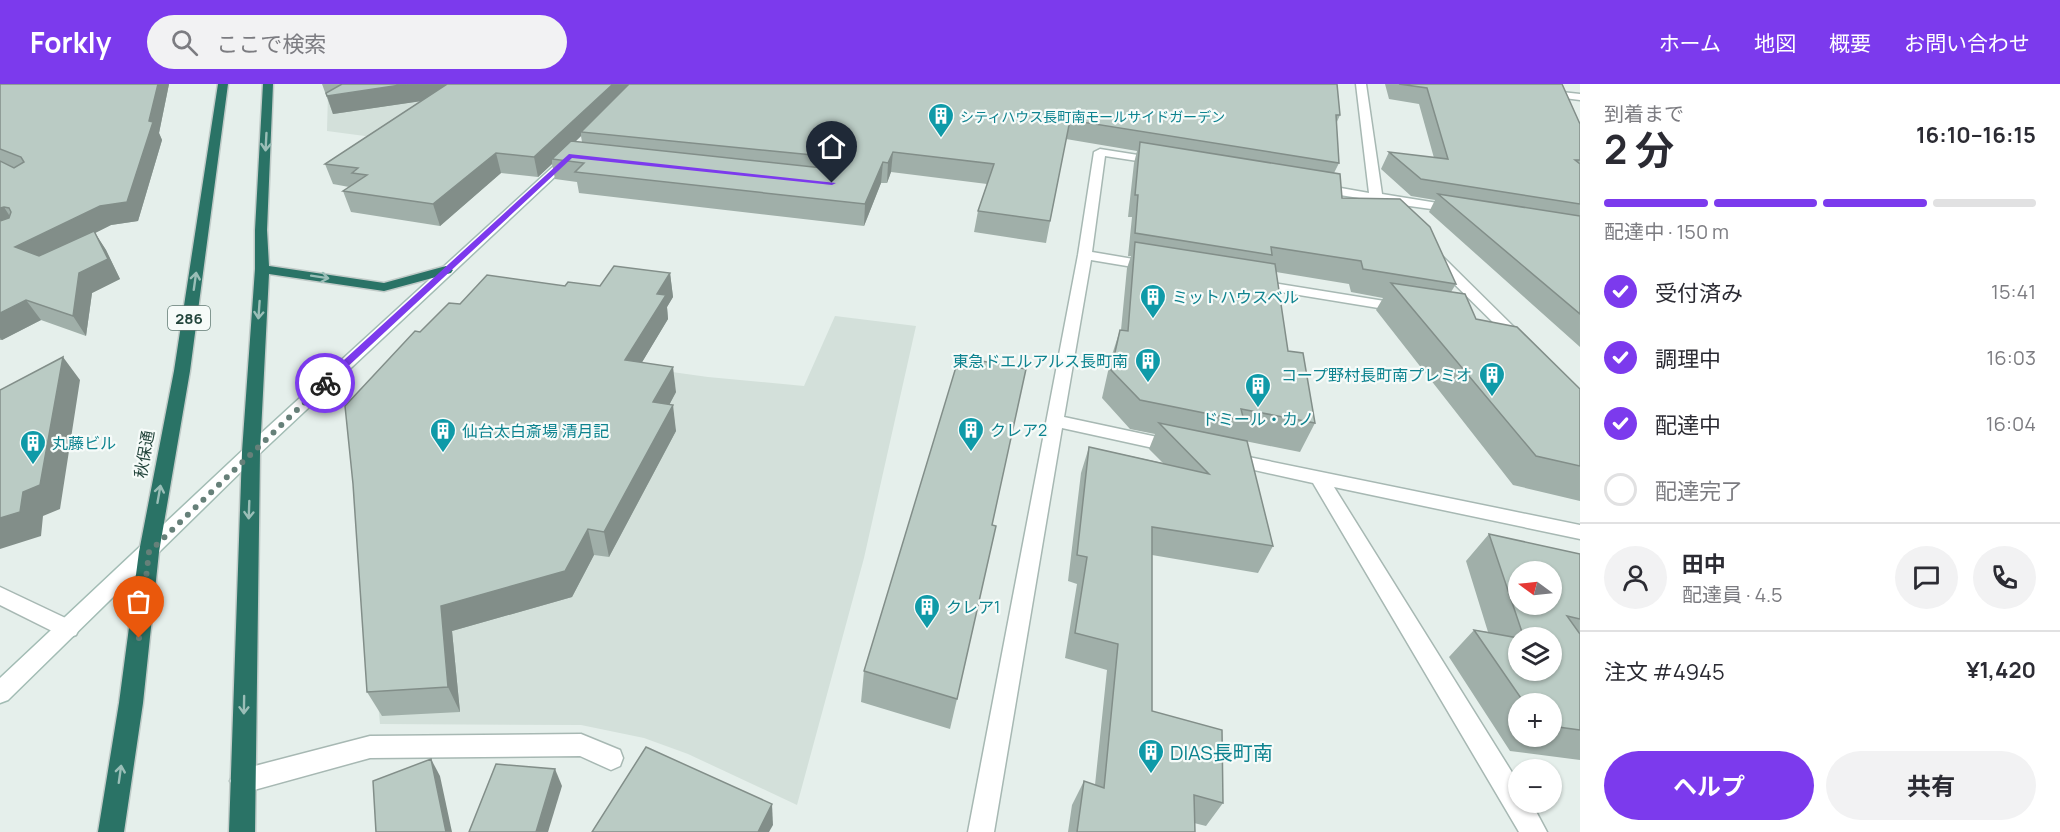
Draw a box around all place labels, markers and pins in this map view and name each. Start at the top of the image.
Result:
building icon: シティハウス長町南モールサイドガーデン [926,101,956,139]
place label: シティハウス長町南モールサイドガーデン [960,107,1225,126]
pin [806,121,857,183]
building icon: ミットハウスベル [1138,282,1168,320]
place label: ミットハウスベル [1172,286,1299,308]
building icon: 東急ドエルアルス長町南 [1133,346,1163,384]
place label: 東急ドエルアルス長町南 [952,350,1128,372]
building icon: コープ野村長町南プレミオ [1477,360,1507,398]
place label: コープ野村長町南プレミオ [1281,364,1472,386]
building icon: ドミール・カノ [1243,371,1273,409]
place label: ドミール・カノ [1202,408,1314,430]
building icon: クレア2 [956,415,986,453]
building icon: 仙台太白斎場 清月記 [428,416,458,454]
place label: クレア2 [990,419,1047,441]
place label: 仙台太白斎場 清月記 [462,420,609,442]
building icon: 丸藤ビル [18,428,48,466]
place label: 丸藤ビル [52,432,116,454]
pin [113,576,164,638]
building icon: クレア1 [912,592,942,630]
place label: クレア1 [946,596,1000,618]
building icon: DIAS長町南 [1136,737,1166,775]
place label: DIAS長町南 [1170,739,1273,766]

